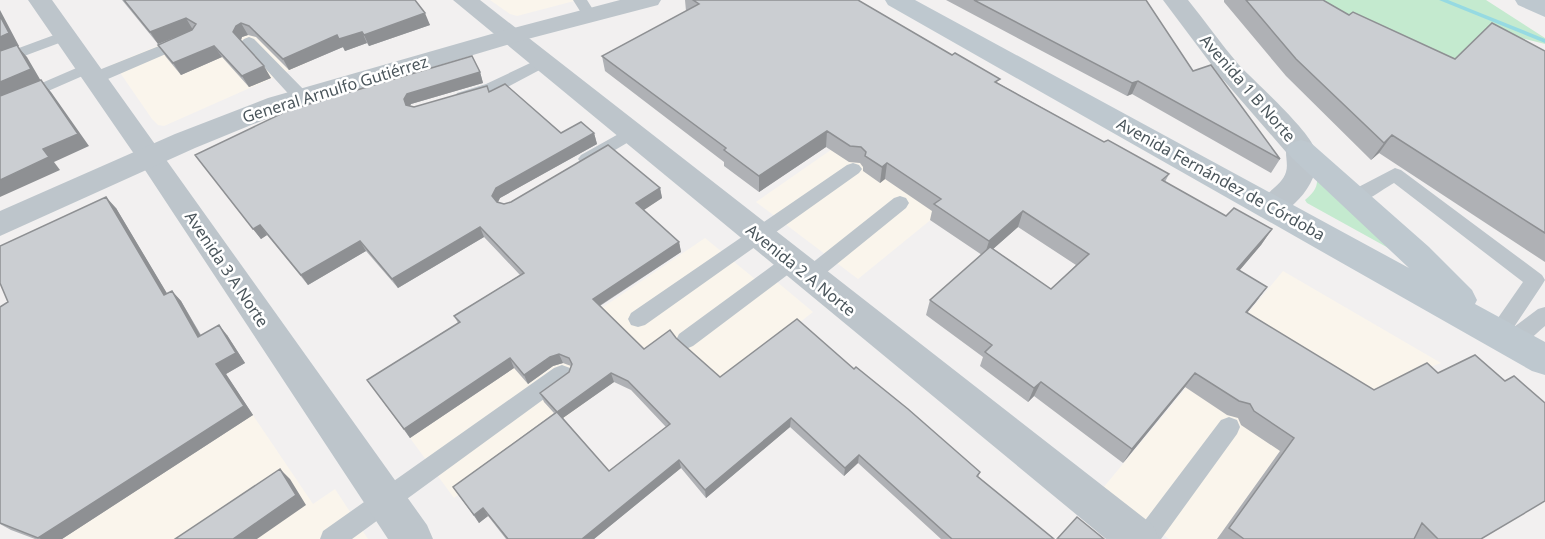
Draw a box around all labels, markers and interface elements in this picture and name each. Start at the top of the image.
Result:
street label: Avenida 1 B Norte [1195,30,1301,146]
street label: General Arnulfo Gutiérrez [240,50,430,128]
street label: Avenida Fernández de Córdoba [1113,112,1329,246]
street label: Avenida 3 A Norte [180,207,274,331]
street label: Avenida 2 A Norte [741,219,861,321]

